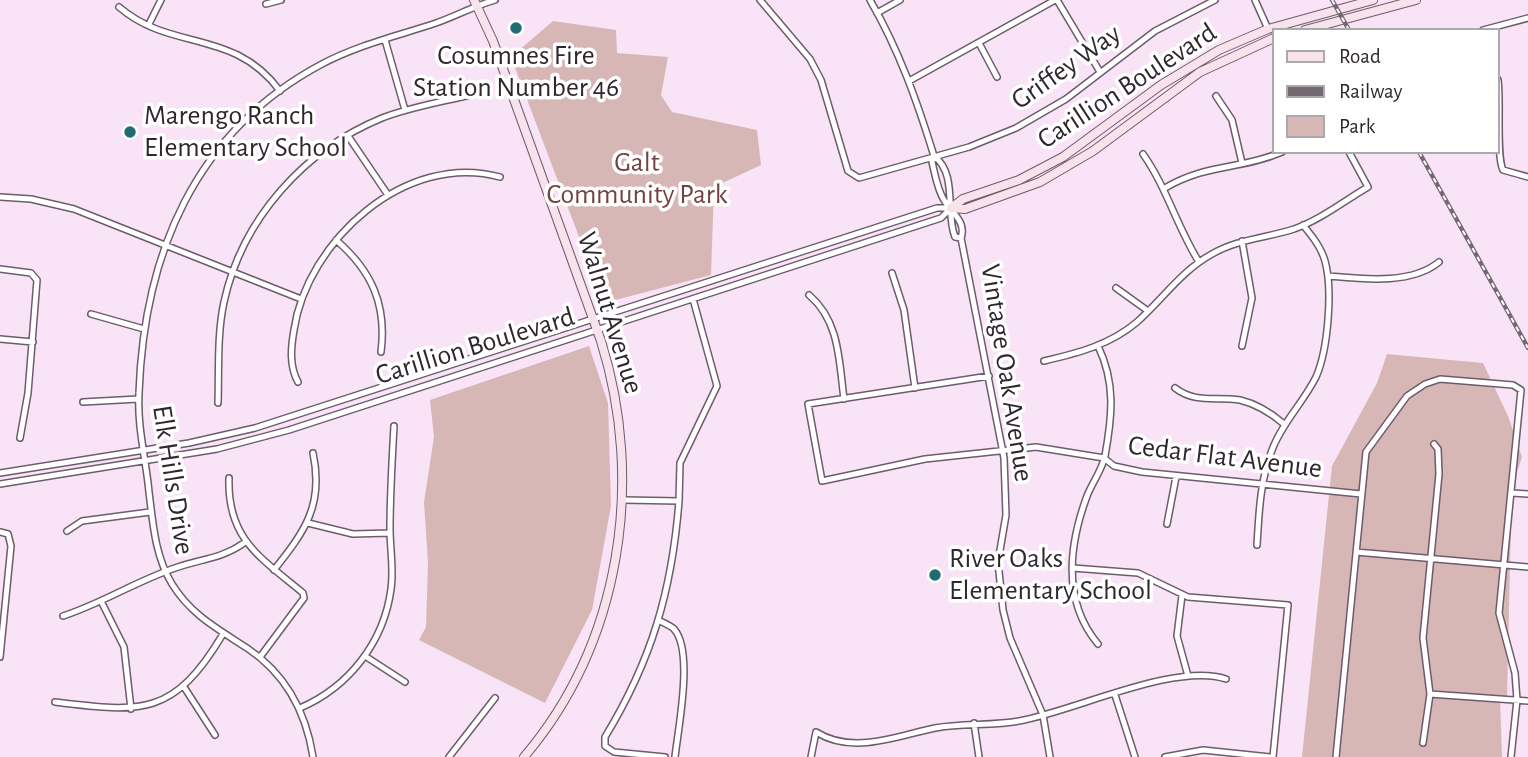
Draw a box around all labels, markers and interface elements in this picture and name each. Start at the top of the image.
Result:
street label: Carillion Boulevard [1031,16,1223,156]
street label: Griffey Way [1005,17,1127,117]
marker: Cosumnes Fire Station Number 46 [508,20,524,36]
legend [1272,28,1500,154]
place label: Cosumnes Fire Station Number 46 [413,39,619,105]
text: Road [1339,46,1381,67]
text: Railway [1339,81,1402,102]
place label: Marengo Ranch Elementary School [144,99,347,165]
text: Park [1339,116,1375,137]
marker: Marengo Ranch Elementary School [122,124,138,140]
park label: Galt Community Park [546,146,728,212]
street label: Walnut Avenue [569,228,651,398]
street label: Vintage Oak Avenue [973,262,1041,484]
street label: Carillion Boulevard [371,300,579,392]
street label: Elk Hills Drive [145,403,201,557]
street label: Cedar Flat Avenue [1126,428,1324,486]
place label: River Oaks Elementary School [949,542,1152,608]
marker: River Oaks Elementary School [927,567,943,583]

